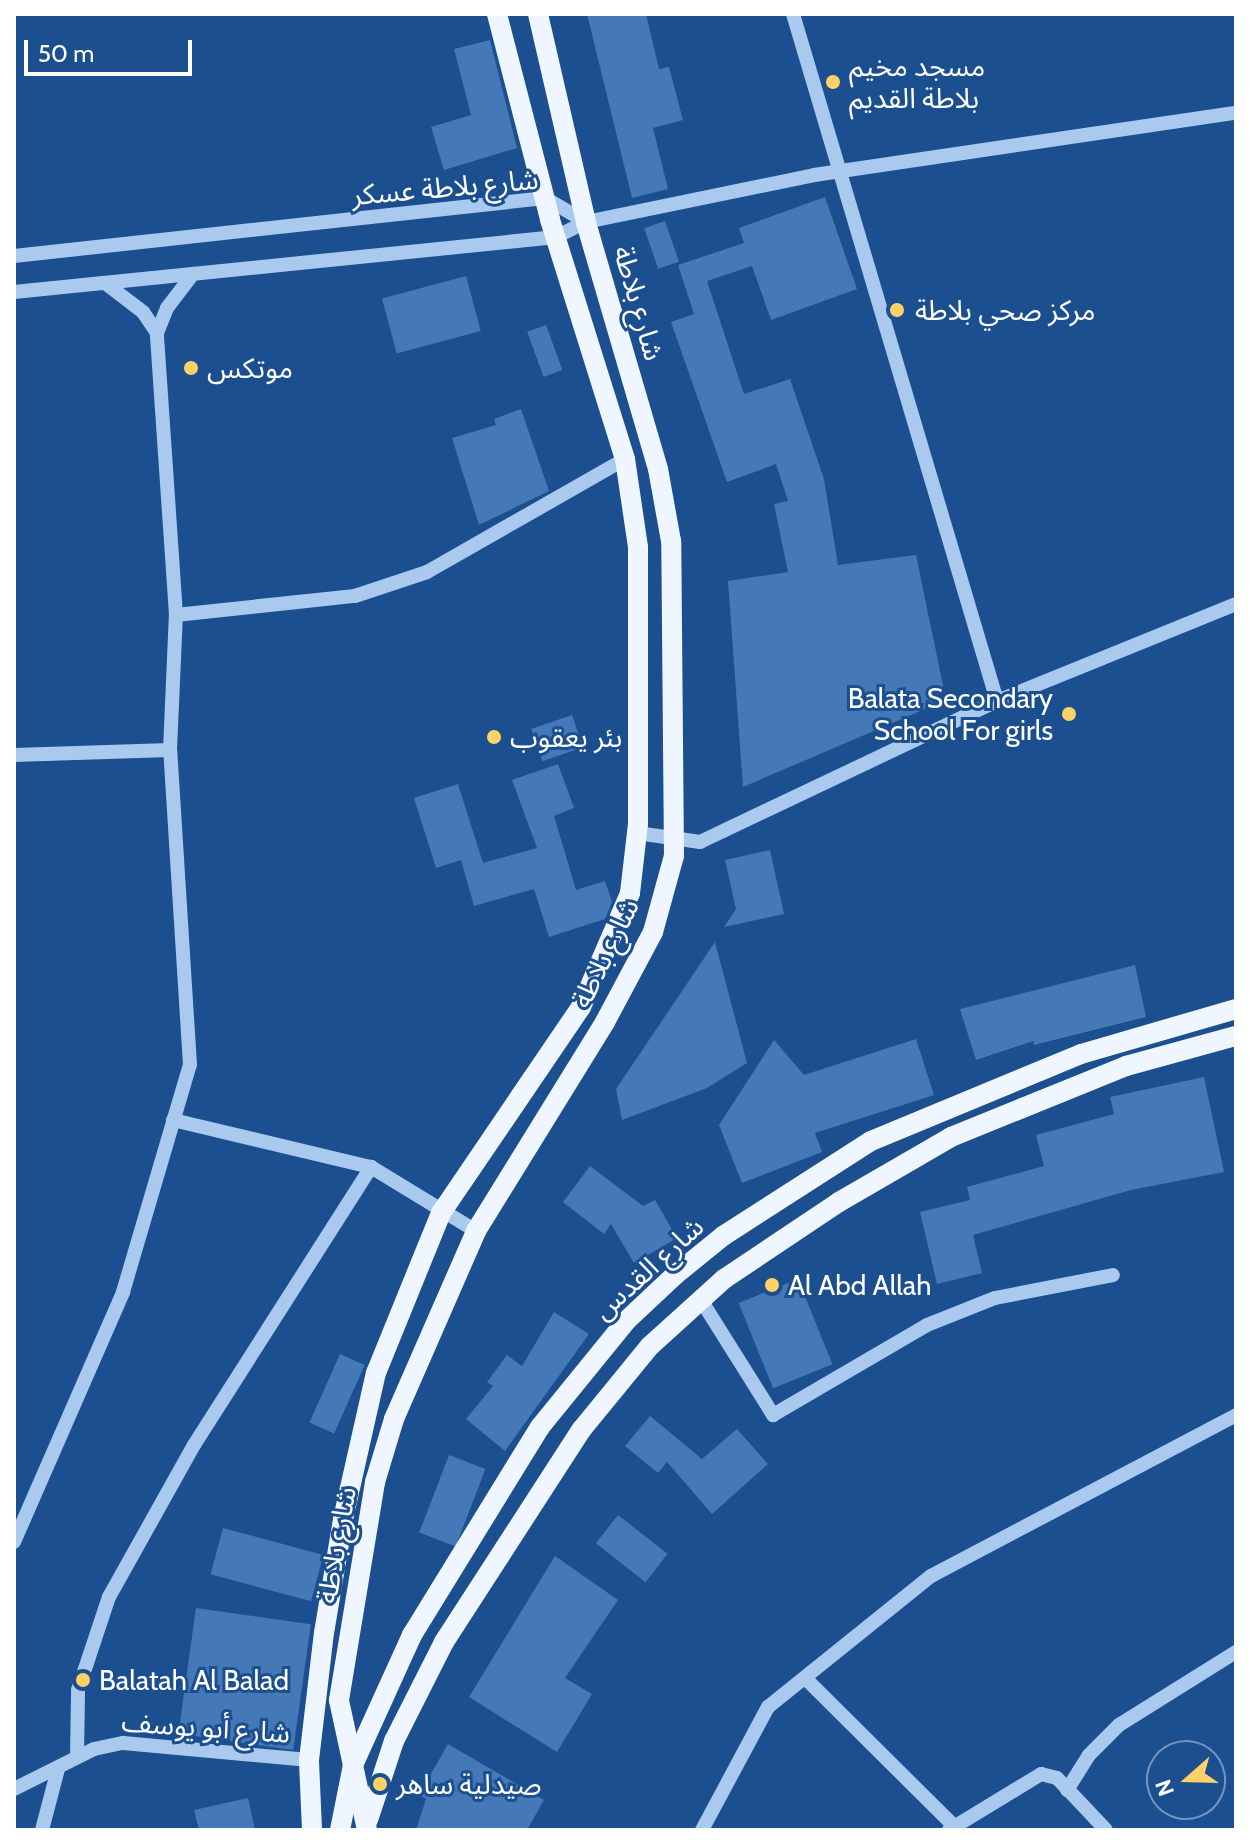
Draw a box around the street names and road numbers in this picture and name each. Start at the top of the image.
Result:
street label: شارع بلاطة عسكر [350,162,540,212]
street label: شارع بلاطة [607,242,671,364]
street label: شارع بلاطة [564,893,646,1013]
street label: شارع القدس [586,1210,710,1326]
street label: شارع بلاطة [309,1484,363,1606]
street label: شارع أبو يوسف [121,1704,291,1750]

